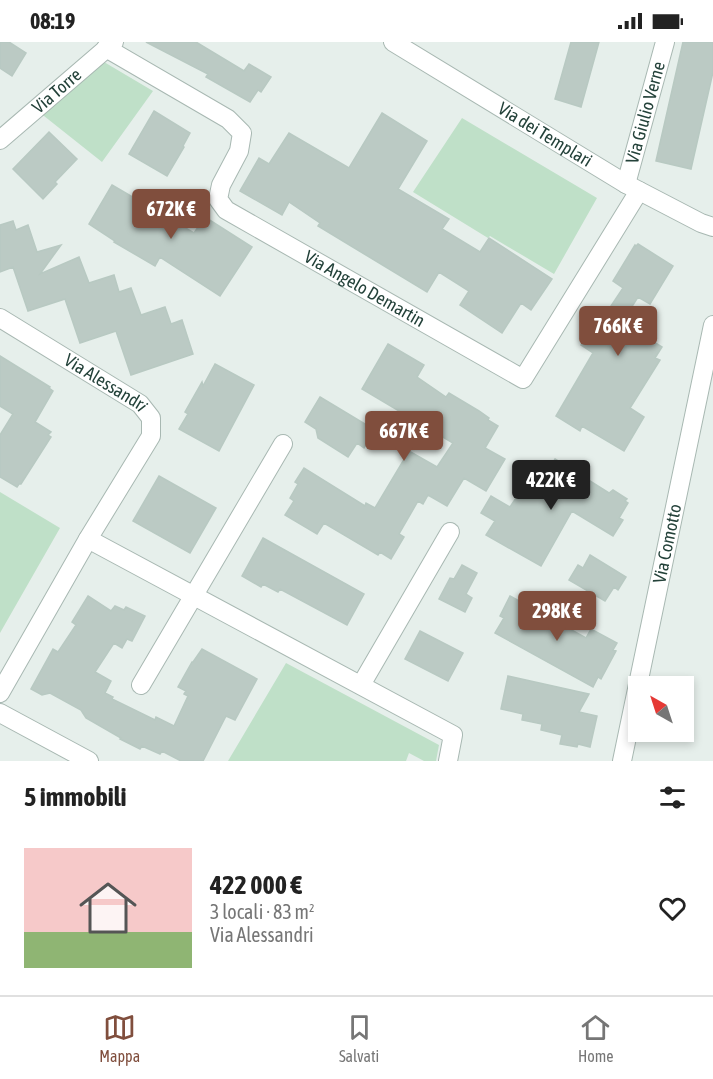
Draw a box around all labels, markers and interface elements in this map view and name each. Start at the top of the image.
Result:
text: 08:19 [30,8,75,34]
street label: Via Giulio Verne [621,59,669,166]
street label: Via Torre [28,64,85,118]
street label: Via dei Templari [494,98,596,171]
pin: 672K € [122,189,220,240]
text: 672K € [146,197,196,220]
street label: Via Angelo Demartin [301,246,429,331]
pin: 766K € [569,306,667,357]
text: 766K € [593,314,643,337]
street label: Via Alessandri [61,349,153,415]
pin: 667K € [355,411,453,462]
text: 667K € [379,419,429,442]
pin: 422K € [502,460,600,511]
text: 422K € [526,468,576,491]
street label: Via Comotto [648,502,685,585]
pin: 298K € [508,591,606,642]
text: 298K € [532,599,582,622]
north arrow [628,676,694,742]
map controls [628,676,694,742]
icon: filters [656,781,689,814]
text: 5 immobili [24,782,127,812]
text: 422 000 € [210,870,302,900]
icon: home [72,872,144,944]
icon: heart [656,892,689,925]
text: 3 locali · 83 m² [210,900,315,923]
text: Via Alessandri [210,923,314,946]
tab: Mappa [99,1011,140,1065]
tab: Salvati [339,1011,379,1065]
tab: Home [578,1011,614,1065]

